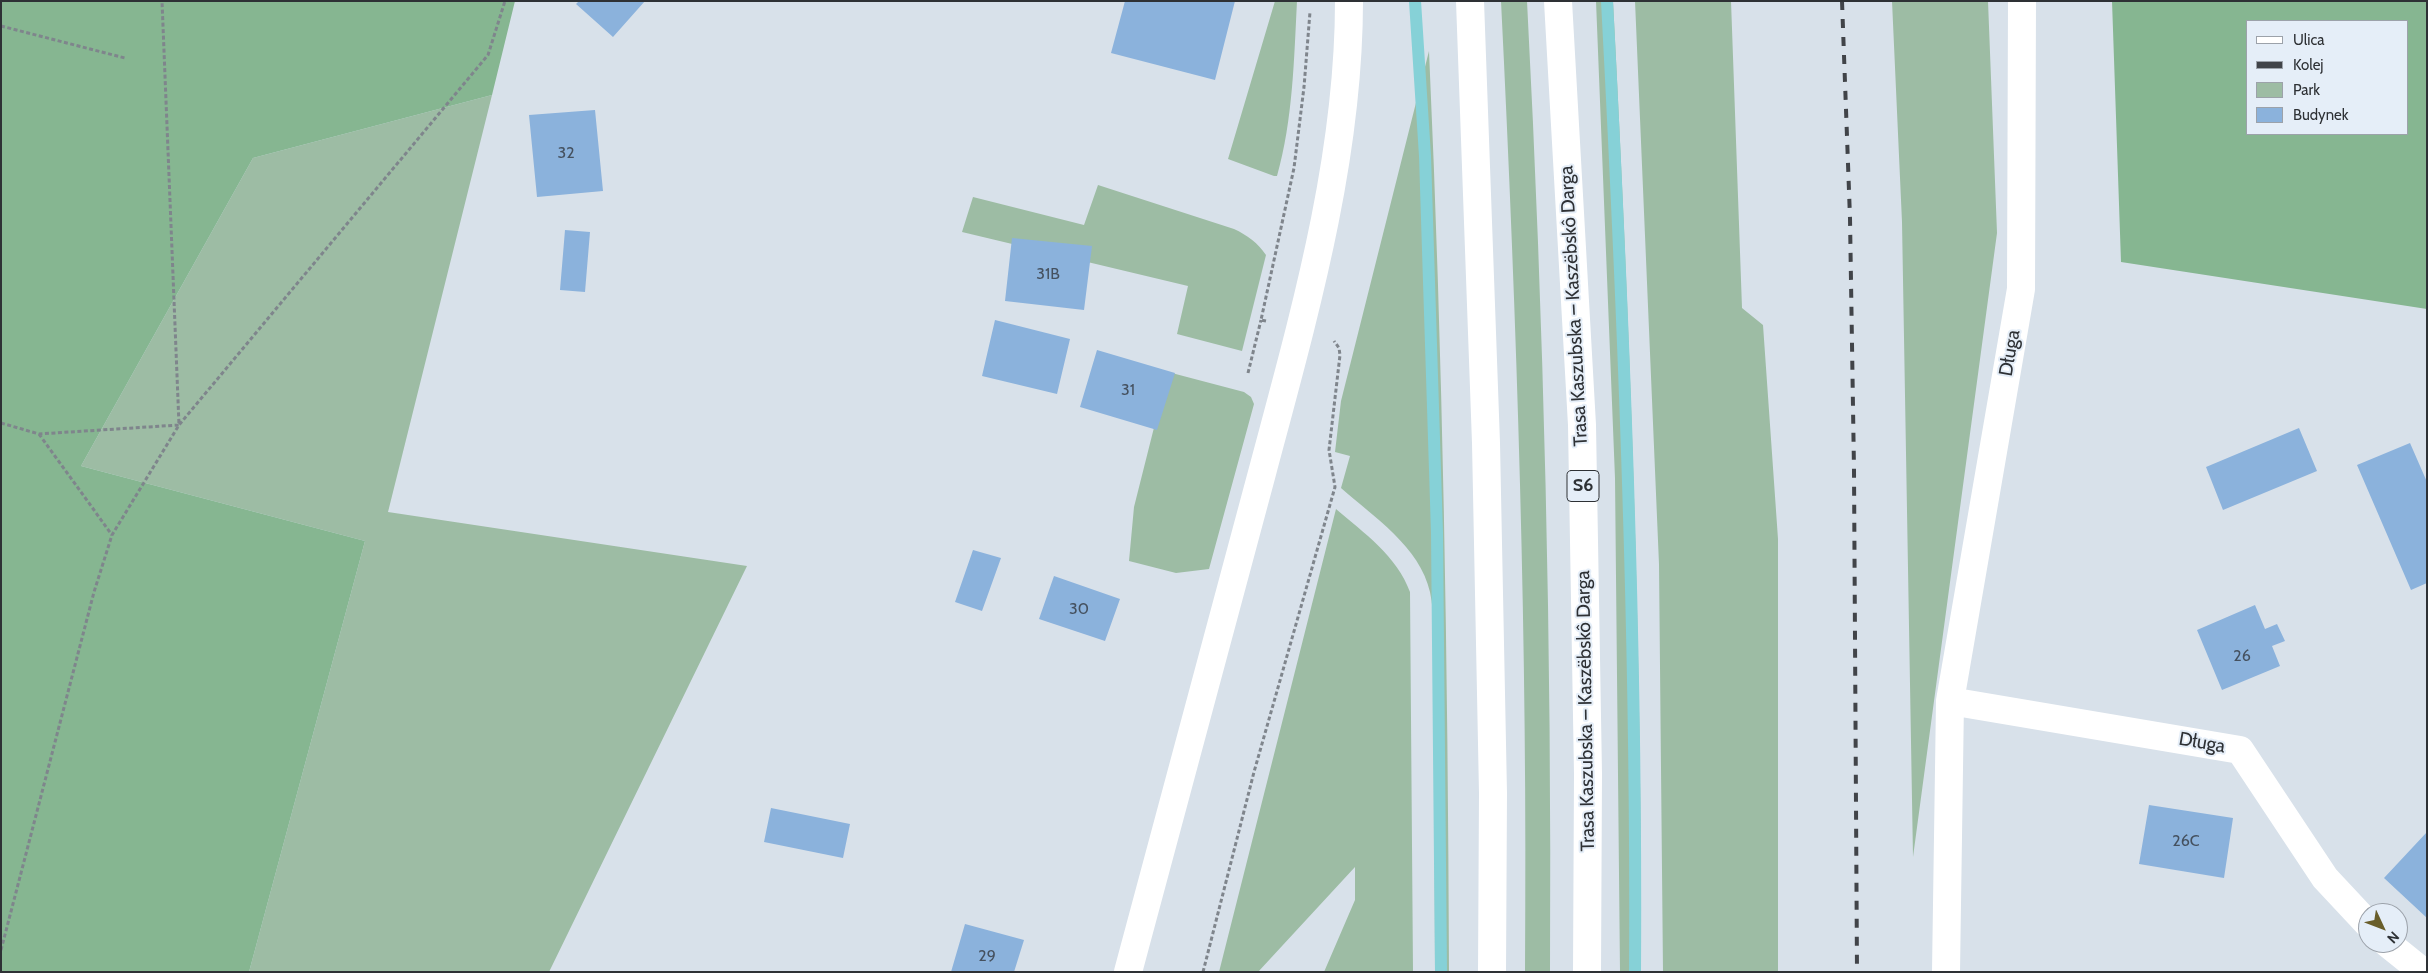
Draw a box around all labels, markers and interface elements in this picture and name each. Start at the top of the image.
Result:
legend [2246,20,2408,135]
text: Ulica [2293,31,2324,49]
text: Kolej [2293,56,2324,74]
text: Park [2293,81,2320,99]
text: Budynek [2293,106,2348,124]
house number: 32 [557,143,575,163]
street label: Trasa Kaszubska – Kaszëbskô Darga [1555,165,1593,447]
house number: 31B [1036,264,1060,284]
street label: Długa [1995,328,2025,378]
house number: 31 [1121,380,1135,400]
road number: S6 [1567,471,1599,502]
street label: Trasa Kaszubska – Kaszëbskô Darga [1572,570,1600,852]
house number: 30 [1069,599,1089,619]
house number: 26 [2233,646,2251,666]
street label: Długa [2177,728,2227,758]
house number: 26C [2172,831,2200,851]
north arrow [2358,903,2408,953]
text: N [2383,928,2403,947]
house number: 29 [978,946,996,966]

